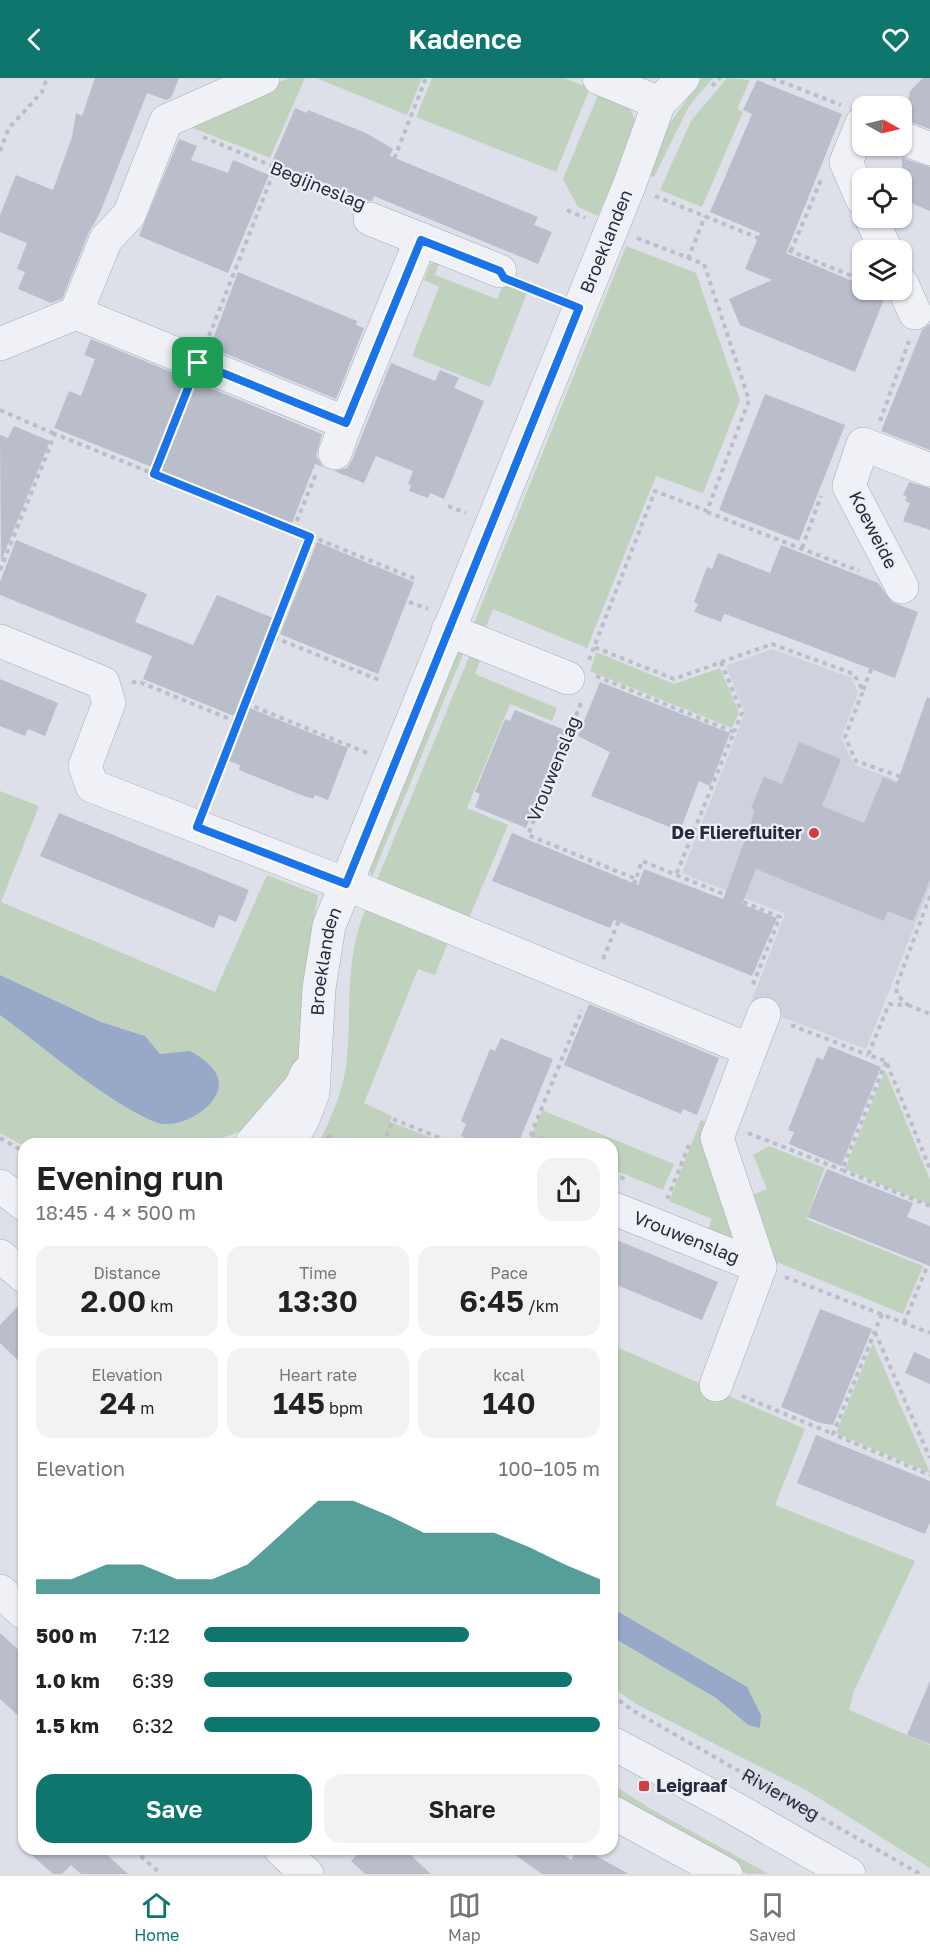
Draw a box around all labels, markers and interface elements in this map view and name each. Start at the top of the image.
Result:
icon: back [18,23,51,56]
text: Kadence [408,23,522,55]
icon: heart [879,23,912,56]
north arrow [852,96,912,156]
map controls [852,96,912,300]
street label: Begijneslag [267,156,369,214]
button: locate [852,168,912,228]
street label: Broeklanden [575,186,636,296]
button: layers [852,240,912,300]
pin [172,337,223,388]
icon: arrive [181,346,214,379]
street label: Koeweide [845,487,903,572]
street label: Vrouwenslag [522,712,584,825]
place label: De Flierefluiter [671,821,802,843]
marker: De Flierefluiter [807,826,821,840]
street label: Broeklanden [305,903,346,1016]
text: Evening run [36,1158,224,1197]
button: share [537,1158,600,1221]
text: 18:45 · 4 × 500 m [36,1200,196,1224]
street label: Vrouwenslag [630,1206,743,1268]
text: Distance [93,1263,161,1283]
text: Time [299,1263,337,1283]
text: Pace [490,1263,528,1283]
text: 2.00 [81,1283,146,1319]
text: 13:30 [278,1283,358,1319]
text: 6:45 [459,1283,524,1319]
text: km [146,1296,173,1316]
text: /km [524,1296,559,1316]
text: Elevation [91,1365,163,1385]
text: Heart rate [279,1365,357,1385]
text: kcal [493,1365,525,1385]
text: 24 [100,1385,136,1421]
text: 145 [273,1385,325,1421]
text: 140 [482,1385,536,1421]
text: m [136,1398,154,1418]
text: bpm [325,1398,363,1418]
text: Elevation [36,1456,125,1480]
text: 100–105 m [499,1456,600,1480]
text: 500 m [36,1623,97,1647]
text: 7:12 [132,1623,170,1647]
text: 1.0 km [36,1668,100,1692]
text: 6:39 [132,1668,174,1692]
text: 1.5 km [36,1713,99,1737]
text: 6:32 [132,1713,173,1737]
street label: Rivierweg [738,1763,824,1825]
button: Save [36,1774,312,1843]
button: Share [324,1774,600,1843]
place label: Leigraaf [656,1774,728,1796]
marker: Leigraaf [637,1779,651,1793]
tab: Home [134,1889,179,1945]
tab: Map [448,1889,481,1945]
tab: Saved [749,1889,796,1945]

